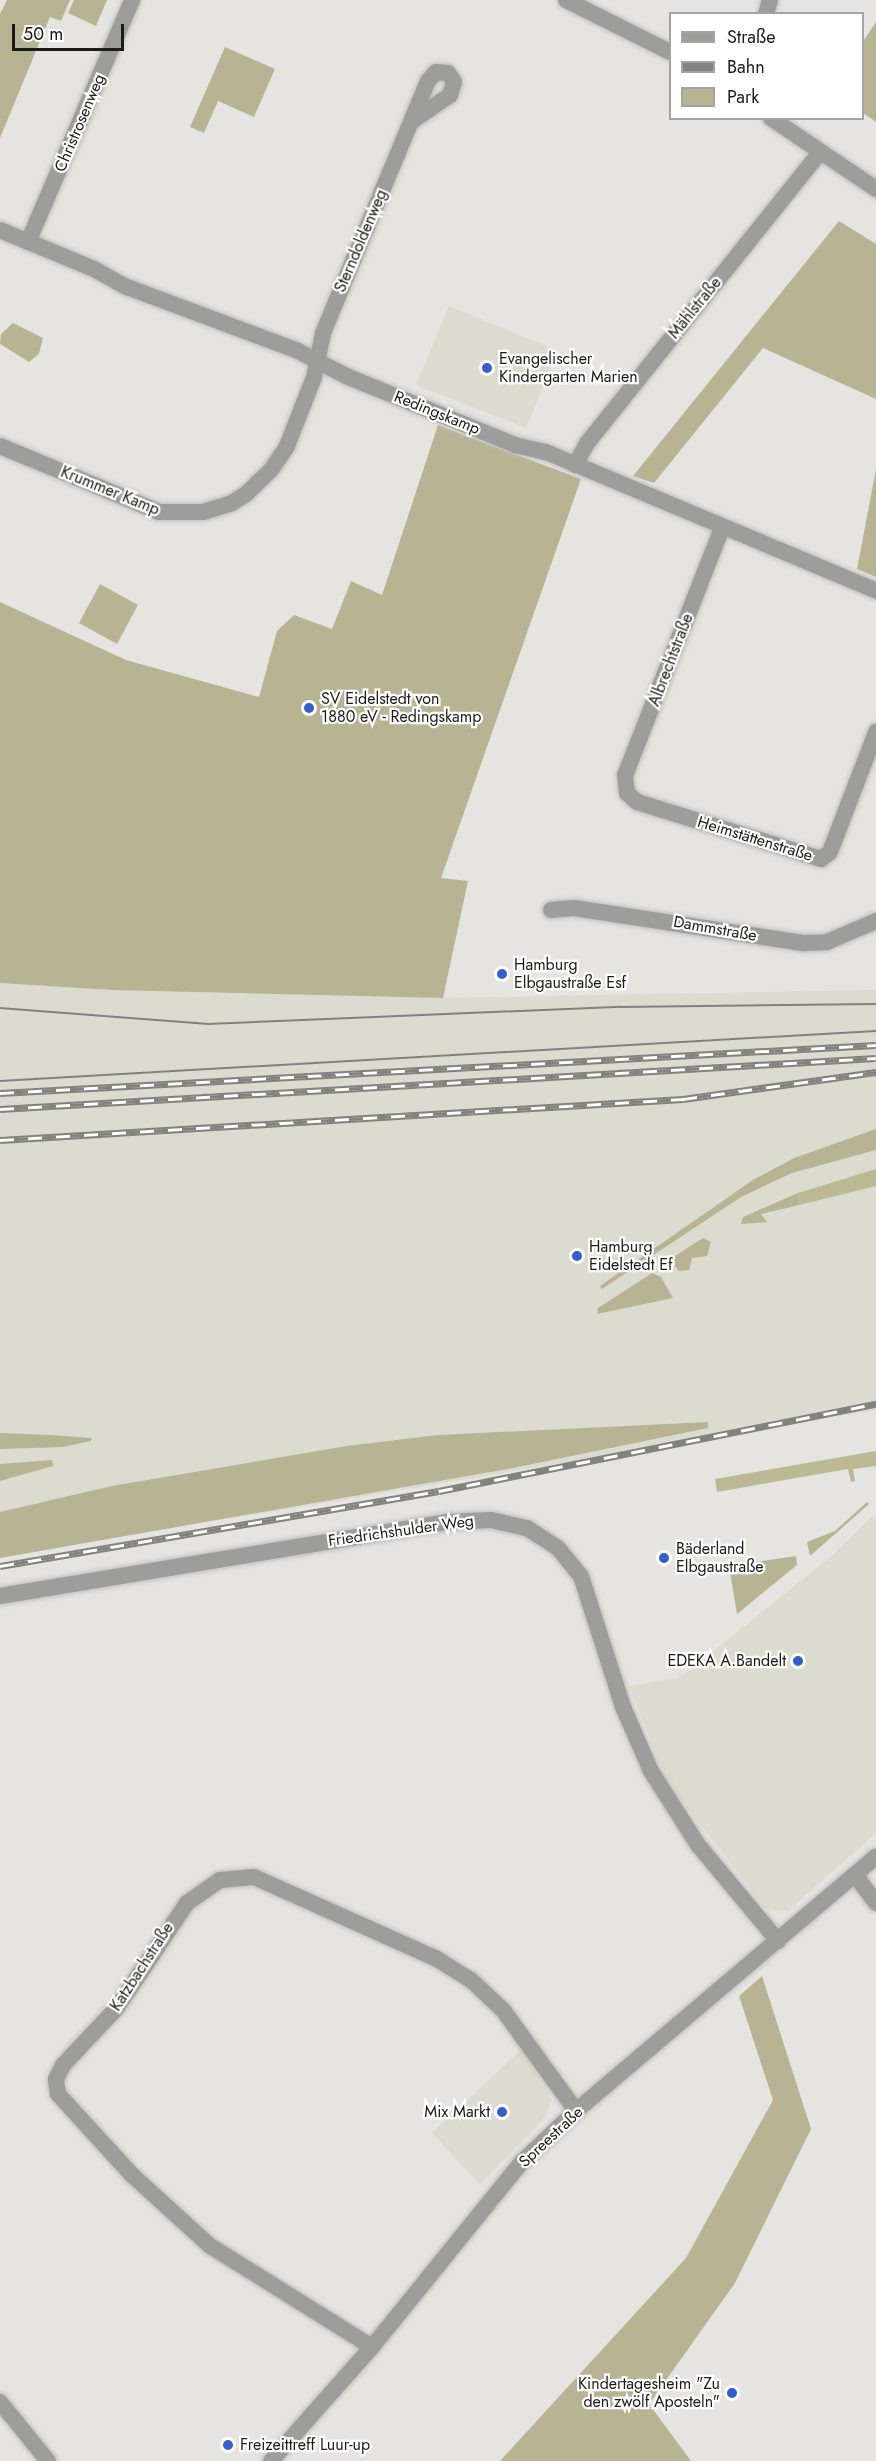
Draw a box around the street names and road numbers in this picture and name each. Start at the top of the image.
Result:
street label: Christrosenweg [51,71,109,175]
street label: Sterndoldenweg [331,187,391,295]
street label: Mählstraße [664,273,726,343]
street label: Redingskamp [391,387,483,439]
street label: Krummer Kamp [58,462,162,520]
street label: Albrechtstraße [645,611,697,709]
street label: Heimstättenstraße [695,812,815,866]
street label: Dammstraße [672,912,758,946]
street label: Friedrichshulder Weg [327,1511,475,1551]
street label: Katzbachstraße [106,1919,178,2015]
street label: Spreestraße [515,2103,587,2171]

